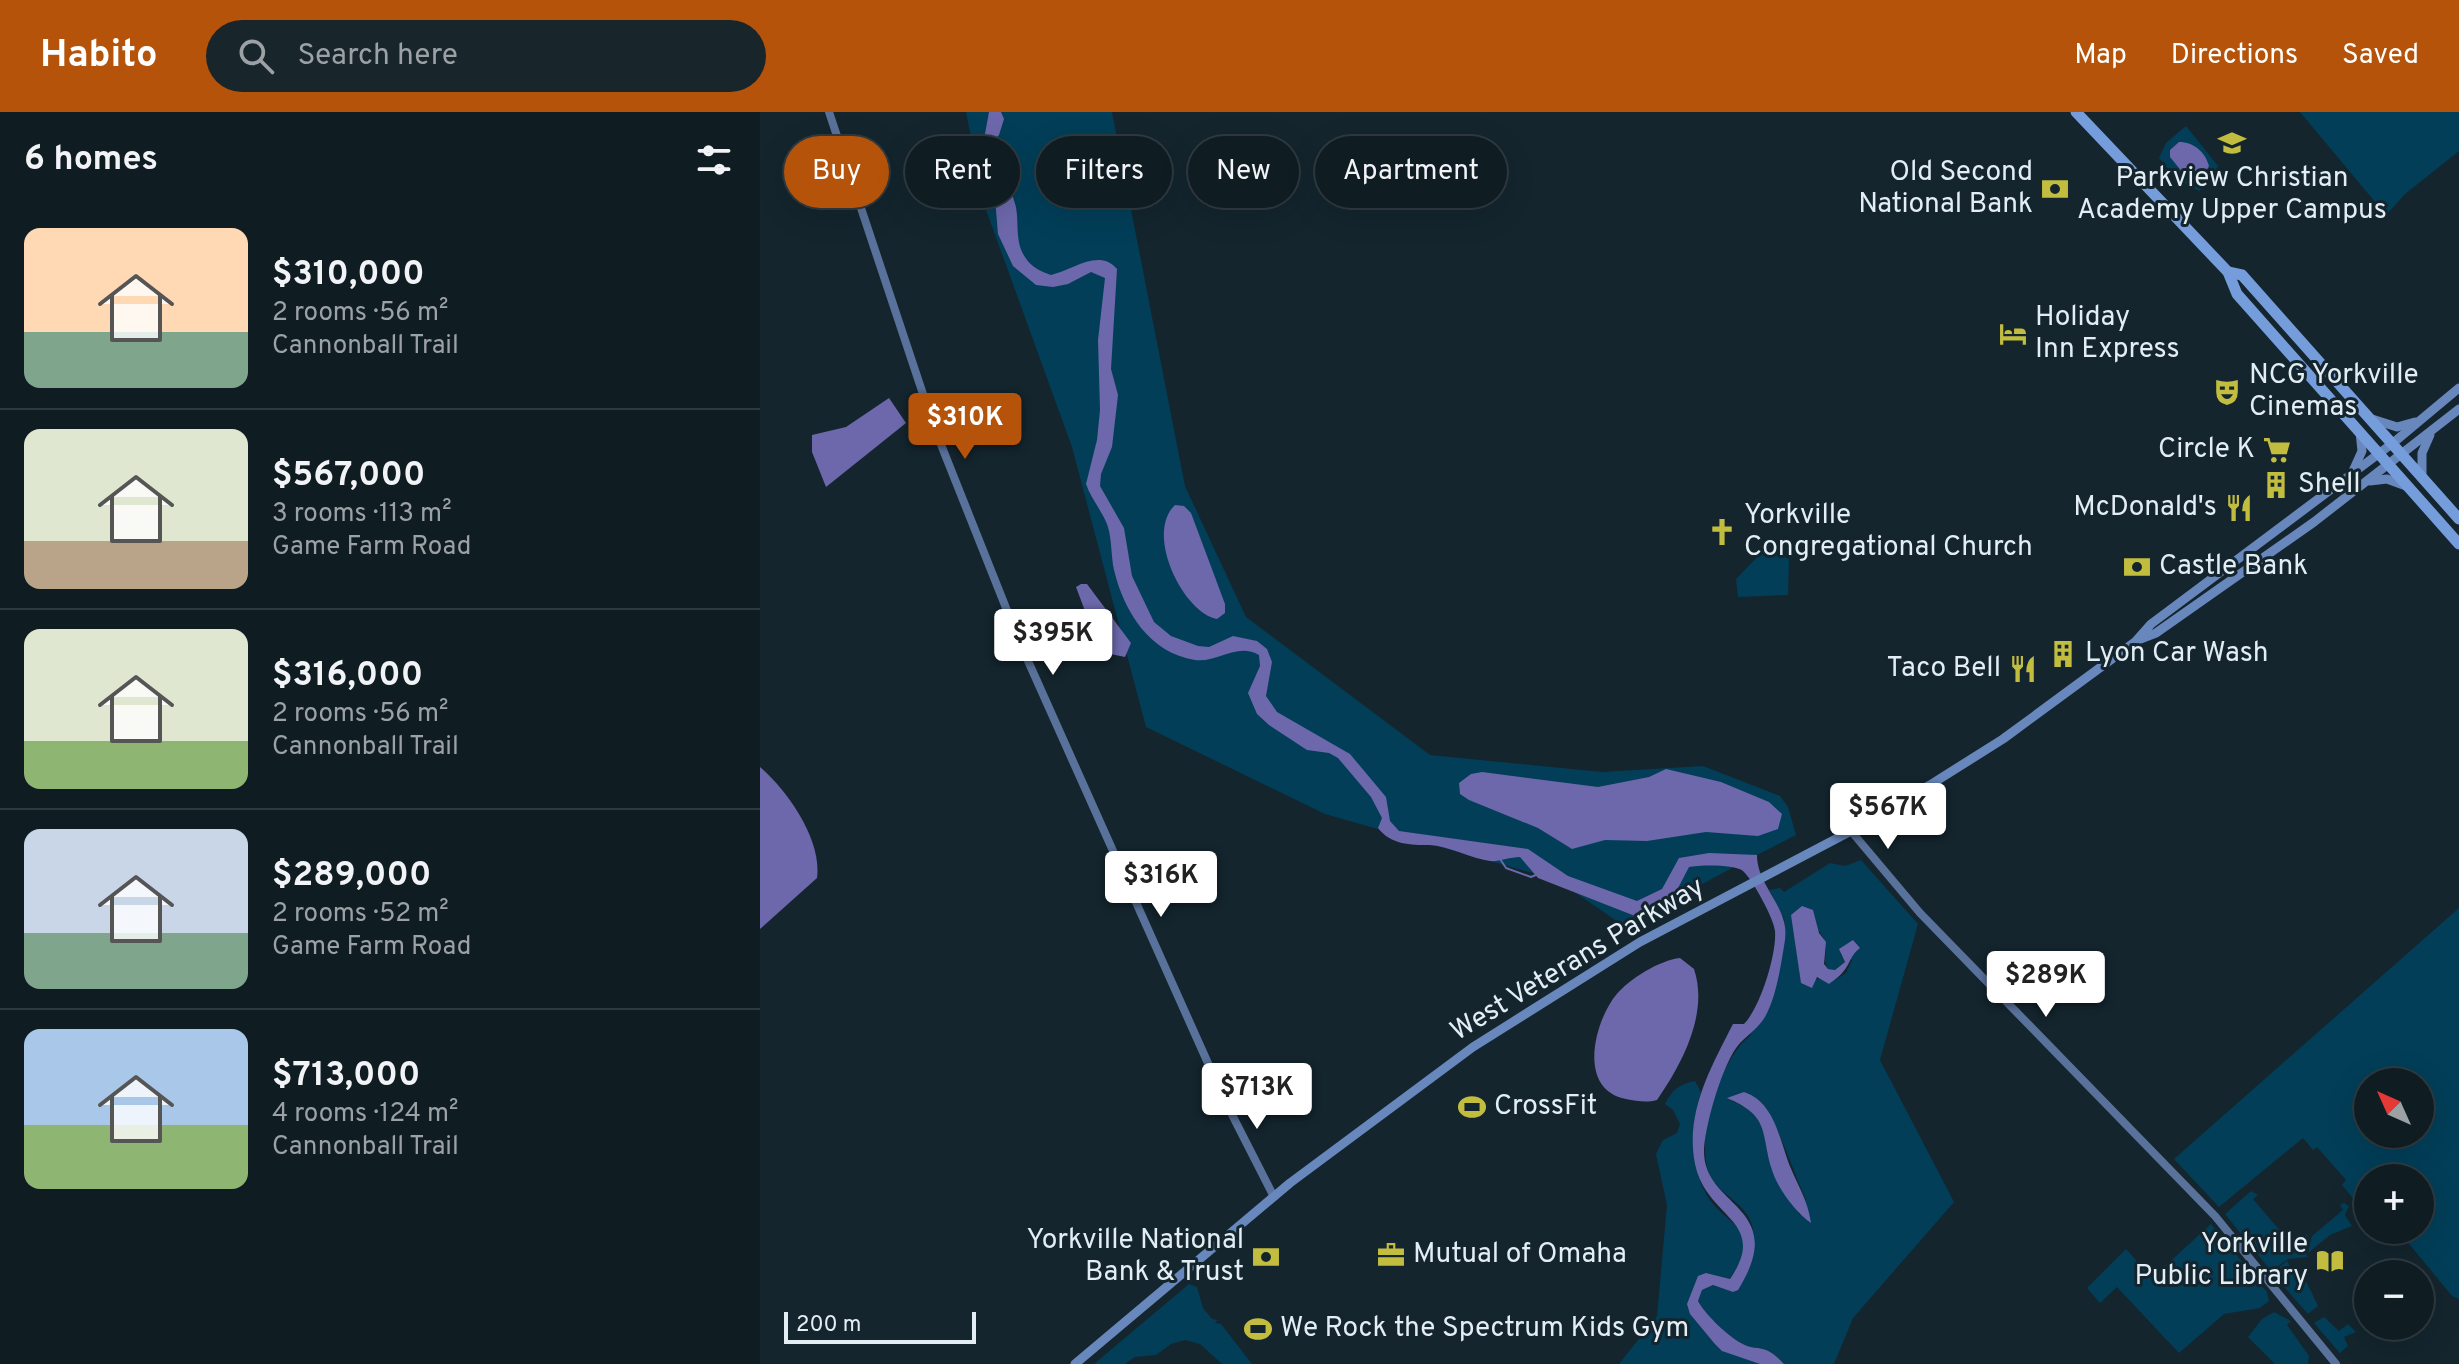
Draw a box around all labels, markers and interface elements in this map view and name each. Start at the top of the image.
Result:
search box [206,20,766,92]
text: Habito [40,32,158,81]
icon: search [234,34,278,78]
text: Search here [298,38,458,75]
text: Map [2074,38,2127,74]
text: Directions [2171,38,2298,74]
text: Saved [2342,38,2419,74]
school or university icon: Parkview Christian Academy Upper Campus [2217,128,2247,158]
chip: Buy [784,136,889,208]
chip: Rent [905,136,1020,208]
chip: Filters [1036,136,1172,208]
chip: New [1188,136,1299,208]
chip: Apartment [1315,136,1507,208]
icon: filters [692,138,736,182]
text: 6 homes [24,139,158,182]
place label: Old Second National Bank [1858,155,2033,223]
place label: Parkview Christian Academy Upper Campus [2077,161,2387,229]
bank icon: Old Second National Bank [2040,174,2070,204]
text: $310,000 [272,254,425,297]
icon: home [88,260,184,356]
text: 2 rooms · 56 m² [272,297,448,330]
place label: Holiday Inn Express [2035,300,2180,368]
hotel icon: Holiday Inn Express [1998,319,2028,349]
text: Cannonball Trail [272,330,459,363]
place label: NCG Yorkville Cinemas [2249,358,2419,426]
theatre icon: NCG Yorkville Cinemas [2212,377,2242,407]
pin: $310K [909,393,1021,461]
text: $310K [926,402,1004,435]
place label: Circle K [2158,432,2255,468]
supermarket icon: Circle K [2262,435,2292,465]
text: $567,000 [272,455,425,498]
icon: home [88,461,184,557]
place label: Shell [2298,467,2361,503]
building icon: Shell [2261,470,2291,500]
place label: McDonald's [2073,490,2217,526]
restaurant icon: McDonald's [2224,493,2254,523]
text: 3 rooms · 113 m² [272,498,452,531]
place label: Yorkville Congregational Church [1744,498,2033,566]
church icon: Yorkville Congregational Church [1707,517,1737,547]
text: Game Farm Road [272,531,471,564]
place label: Castle Bank [2159,549,2308,585]
bank icon: Castle Bank [2122,552,2152,582]
pin: $395K [997,609,1109,677]
text: $395K [1012,618,1094,651]
place label: Lyon Car Wash [2085,636,2269,672]
building icon: Lyon Car Wash [2048,639,2078,669]
place label: Taco Bell [1887,651,2001,687]
restaurant icon: Taco Bell [2008,654,2038,684]
text: $316,000 [272,655,423,698]
icon: home [88,661,184,757]
text: 2 rooms · 56 m² [272,698,448,731]
text: Cannonball Trail [272,731,459,764]
pin: $567K [1832,783,1944,851]
text: $567K [1848,792,1928,825]
pin: $316K [1105,851,1217,919]
text: $289,000 [272,855,431,898]
text: $316K [1123,860,1199,893]
icon: home [88,861,184,957]
street label: West Veterans Parkway [1444,870,1712,1050]
text: 2 rooms · 52 m² [272,898,449,931]
text: Game Farm Road [272,931,471,964]
pin: $289K [1990,951,2102,1019]
text: $289K [2005,960,2087,993]
text: $713,000 [272,1055,420,1098]
icon: home [88,1061,184,1157]
pin: $713K [1201,1063,1313,1131]
north arrow [2354,1068,2434,1148]
map controls [2354,1068,2434,1340]
text: $713K [1220,1072,1294,1105]
place label: CrossFit [1494,1089,1597,1125]
sports icon: CrossFit [1457,1092,1487,1122]
text: 4 rooms · 124 m² [272,1098,459,1131]
text: Cannonball Trail [272,1131,459,1164]
button: + [2354,1164,2434,1244]
place label: Yorkville National Bank & Trust [1026,1223,1244,1291]
place label: Yorkville Public Library [2135,1227,2308,1295]
place label: Mutual of Omaha [1413,1237,1627,1273]
office icon: Mutual of Omaha [1376,1240,1406,1270]
bank icon: Yorkville National Bank & Trust [1251,1242,1281,1272]
library icon: Yorkville Public Library [2315,1246,2345,1276]
button: − [2354,1260,2434,1340]
scale bar [784,1308,976,1344]
place label: We Rock the Spectrum Kids Gym [1280,1311,1689,1347]
text: 200 m [796,1312,861,1339]
sports icon: We Rock the Spectrum Kids Gym [1243,1314,1273,1344]

